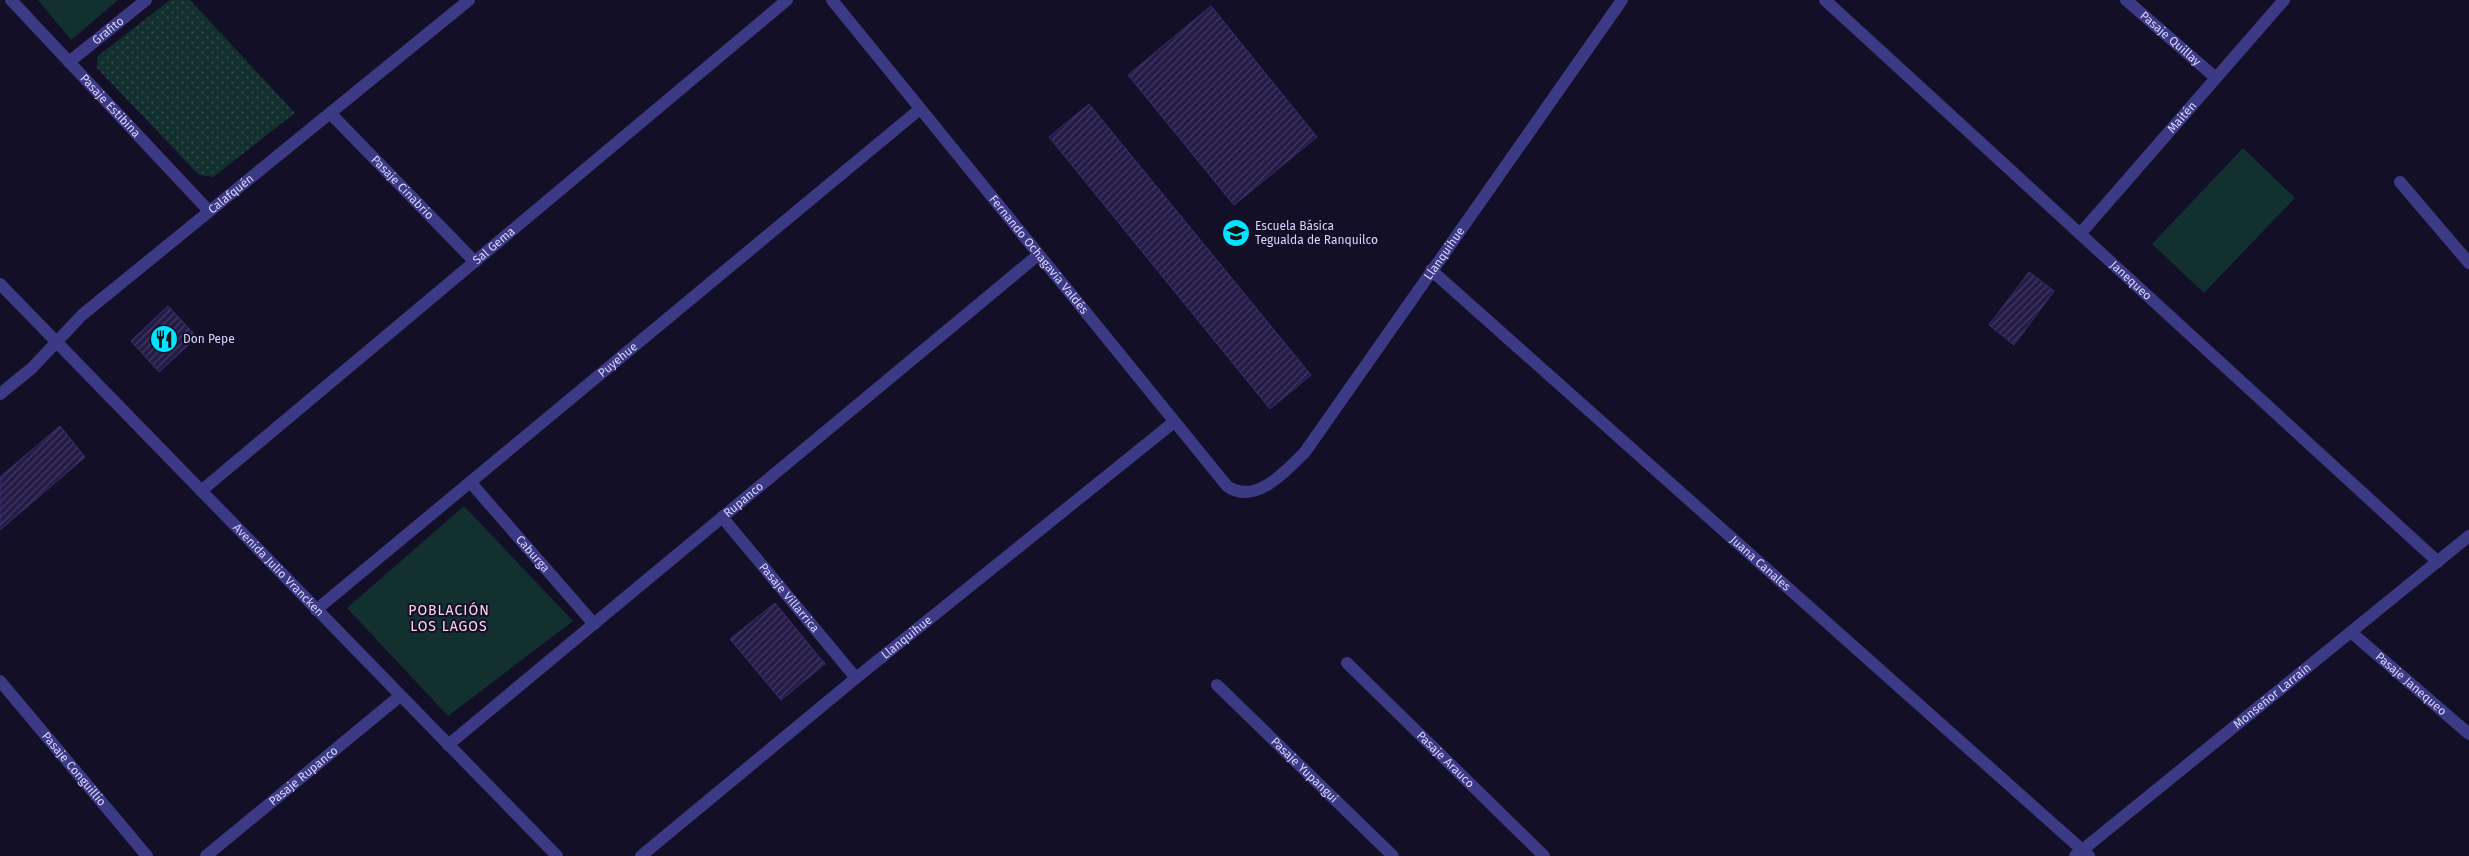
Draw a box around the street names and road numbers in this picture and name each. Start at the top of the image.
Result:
street label: Pasaje Quillay [2137,9,2204,69]
street label: Grafito [89,14,127,48]
street label: Pasaje Estibina [77,71,143,140]
street label: Maitén [2164,99,2199,136]
street label: Pasaje Cinabrio [368,153,437,222]
street label: Calafquén [205,171,256,217]
street label: Fernando Ochagavía Valdés [986,192,1092,317]
street label: Sal Gema [470,224,518,267]
street label: Llanquihue [1421,224,1468,282]
street label: Janequeo [2107,258,2155,303]
street label: Puyehue [595,339,640,380]
street label: Rupanco [721,479,766,520]
street label: Avenida Julio Vrancken [230,520,327,619]
street label: Caburga [513,533,553,575]
street label: Juana Canales [1727,533,1794,594]
street label: Pasaje Villarrica [756,560,822,635]
street label: Llanquihue [878,613,935,662]
street label: Pasaje Janequeo [2373,650,2449,718]
street label: Monseñor Larraín [2231,660,2314,731]
street label: Pasaje Arauco [1414,728,1477,791]
street label: Pasaje Conguillío [39,729,109,809]
street label: Pasaje Yupangui [1268,734,1341,806]
street label: Pasaje Rupanco [266,743,340,808]

